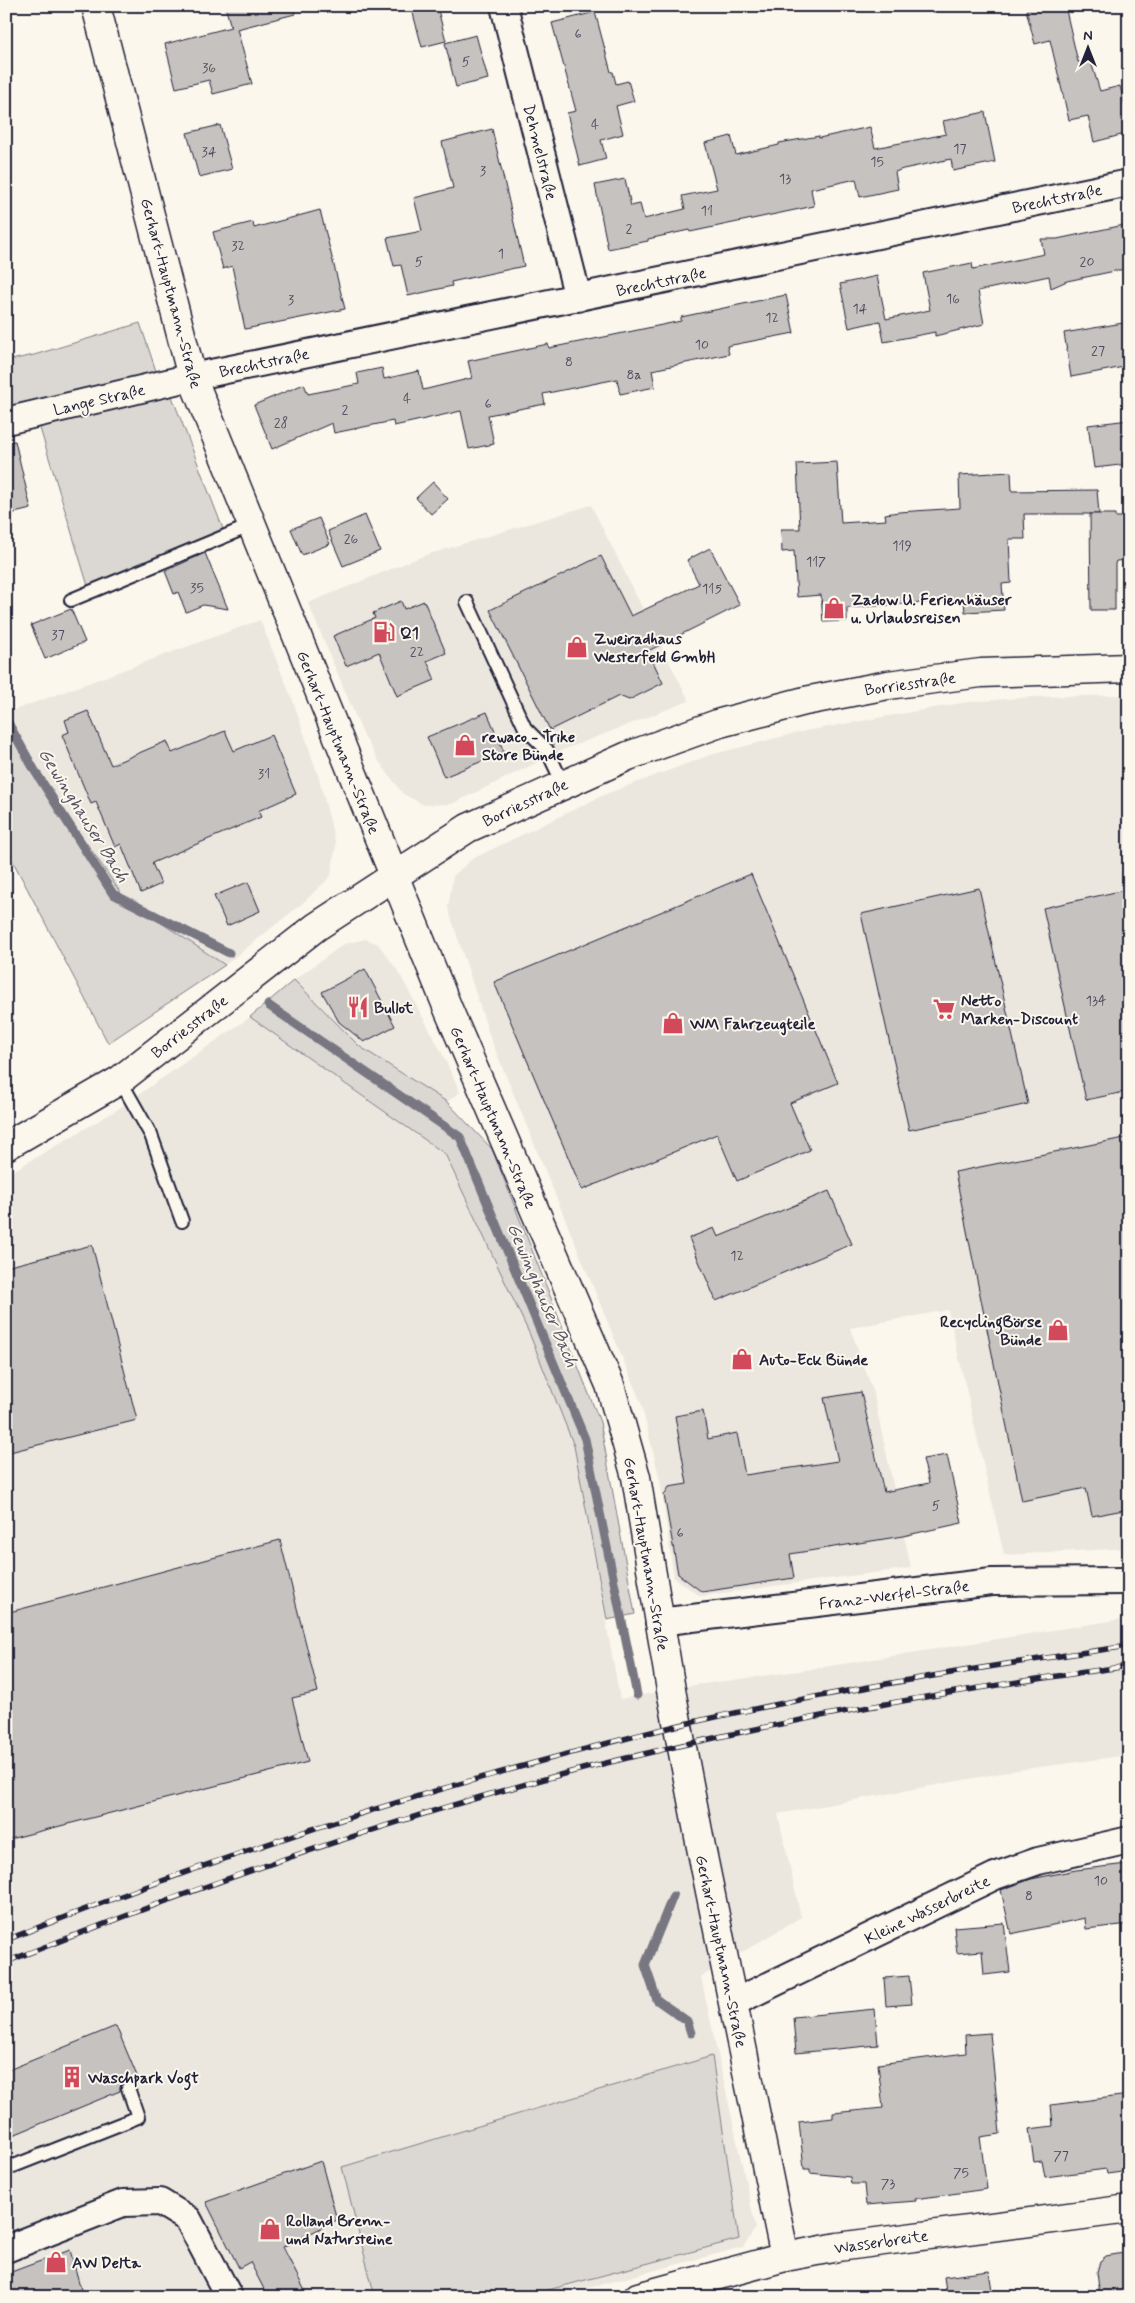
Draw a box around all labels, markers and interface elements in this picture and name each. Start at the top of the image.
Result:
north arrow [1062,22,1112,72]
house number: 6 [574,25,582,43]
text: N [1083,27,1093,45]
house number: 5 [462,53,470,71]
house number: 36 [202,59,216,77]
street label: Dehmelstraße [518,102,562,202]
house number: 4 [591,116,599,134]
house number: 17 [953,140,967,158]
house number: 34 [202,143,217,161]
house number: 15 [870,153,884,171]
house number: 3 [480,162,486,180]
house number: 13 [779,170,791,188]
street label: Brechtstraße [1010,180,1104,219]
street label: Gerhart-Hauptmann-Straße [135,196,206,391]
house number: 11 [701,202,713,220]
house number: 2 [626,220,633,238]
house number: 32 [231,237,245,255]
house number: 1 [498,245,504,263]
house number: 5 [415,253,423,271]
house number: 20 [1080,253,1094,271]
street label: Brechtstraße [614,263,708,302]
house number: 16 [946,290,960,308]
house number: 3 [288,291,294,309]
house number: 14 [853,300,868,318]
house number: 12 [765,309,779,327]
house number: 10 [695,336,709,354]
house number: 27 [1091,342,1105,360]
street label: Brechtstraße [217,344,311,383]
house number: 8 [565,353,573,371]
house number: 8a [626,366,642,384]
street label: Lange Straße [51,380,148,422]
house number: 4 [403,390,411,408]
house number: 6 [484,395,492,413]
house number: 2 [342,401,349,419]
house number: 28 [274,414,288,432]
house number: 26 [344,530,359,548]
house number: 119 [892,537,912,555]
house number: 117 [806,553,826,571]
house number: 35 [190,579,204,597]
house number: 115 [702,580,722,598]
place label: Zadow U. Ferienhäuser u. Urlaubsreisen [851,590,1012,629]
shop icon: Zadow U. Ferienhäuser u. Urlaubsreisen [821,595,847,621]
fuel station icon: Q1 [371,619,397,645]
place label: Q1 [400,623,419,644]
house number: 37 [51,626,65,644]
place label: Zweiradhaus Westerfeld GmbH [593,629,715,668]
shop icon: Zweiradhaus Westerfeld GmbH [564,634,590,660]
house number: 22 [410,643,424,661]
street label: Gerhart-Hauptmann-Straße [291,648,384,838]
street label: Borriesstraße [863,668,957,701]
place label: rewaco - Trike Store Bünde [482,727,575,766]
shop icon: rewaco - Trike Store Bünde [452,732,478,758]
water label: Gewinghauser Bach [32,744,134,888]
house number: 31 [258,765,270,783]
street label: Borriesstraße [479,774,572,832]
street label: Borriesstraße [147,991,233,1064]
place label: Netto Marken-Discount [961,991,1078,1030]
house number: 134 [1086,992,1106,1010]
restaurant icon: Bullot [345,994,371,1020]
supermarket icon: Netto Marken-Discount [931,996,957,1022]
place label: Bullot [374,998,414,1019]
shop icon: WM Fahrzeugteile [660,1010,686,1036]
place label: WM Fahrzeugteile [689,1014,815,1036]
street label: Gerhart-Hauptmann-Straße [445,1023,541,1212]
water label: Gewinghauser Bach [501,1220,583,1371]
house number: 12 [730,1247,744,1265]
place label: RecyclingBörse Bünde [940,1312,1042,1351]
shop icon: RecyclingBörse Bünde [1045,1317,1071,1343]
shop icon: Auto-Eck Bünde [729,1346,755,1372]
place label: Auto-Eck Bünde [759,1350,868,1371]
street label: Gerhart-Hauptmann-Straße [618,1456,673,1653]
house number: 5 [932,1497,940,1515]
house number: 6 [676,1524,684,1542]
street label: Franz-Werfel-Straße [818,1576,971,1615]
street label: Gerhart-Hauptmann-Straße [690,1853,751,2050]
street label: Kleine Wasserbreite [862,1871,994,1950]
house number: 10 [1094,1872,1108,1890]
house number: 8 [1025,1887,1033,1905]
building icon: Waschpark Vogt [59,2064,85,2090]
place label: Waschpark Vogt [87,2068,199,2091]
house number: 77 [1053,2147,1069,2165]
house number: 75 [953,2164,969,2182]
house number: 73 [881,2175,895,2193]
place label: Rolland Brenn- und Natursteine [286,2211,393,2250]
shop icon: Rolland Brenn- und Natursteine [257,2216,283,2242]
street label: Wasserbreite [833,2225,930,2259]
shop icon: AW Delta [43,2249,69,2275]
place label: AW Delta [72,2253,141,2274]

